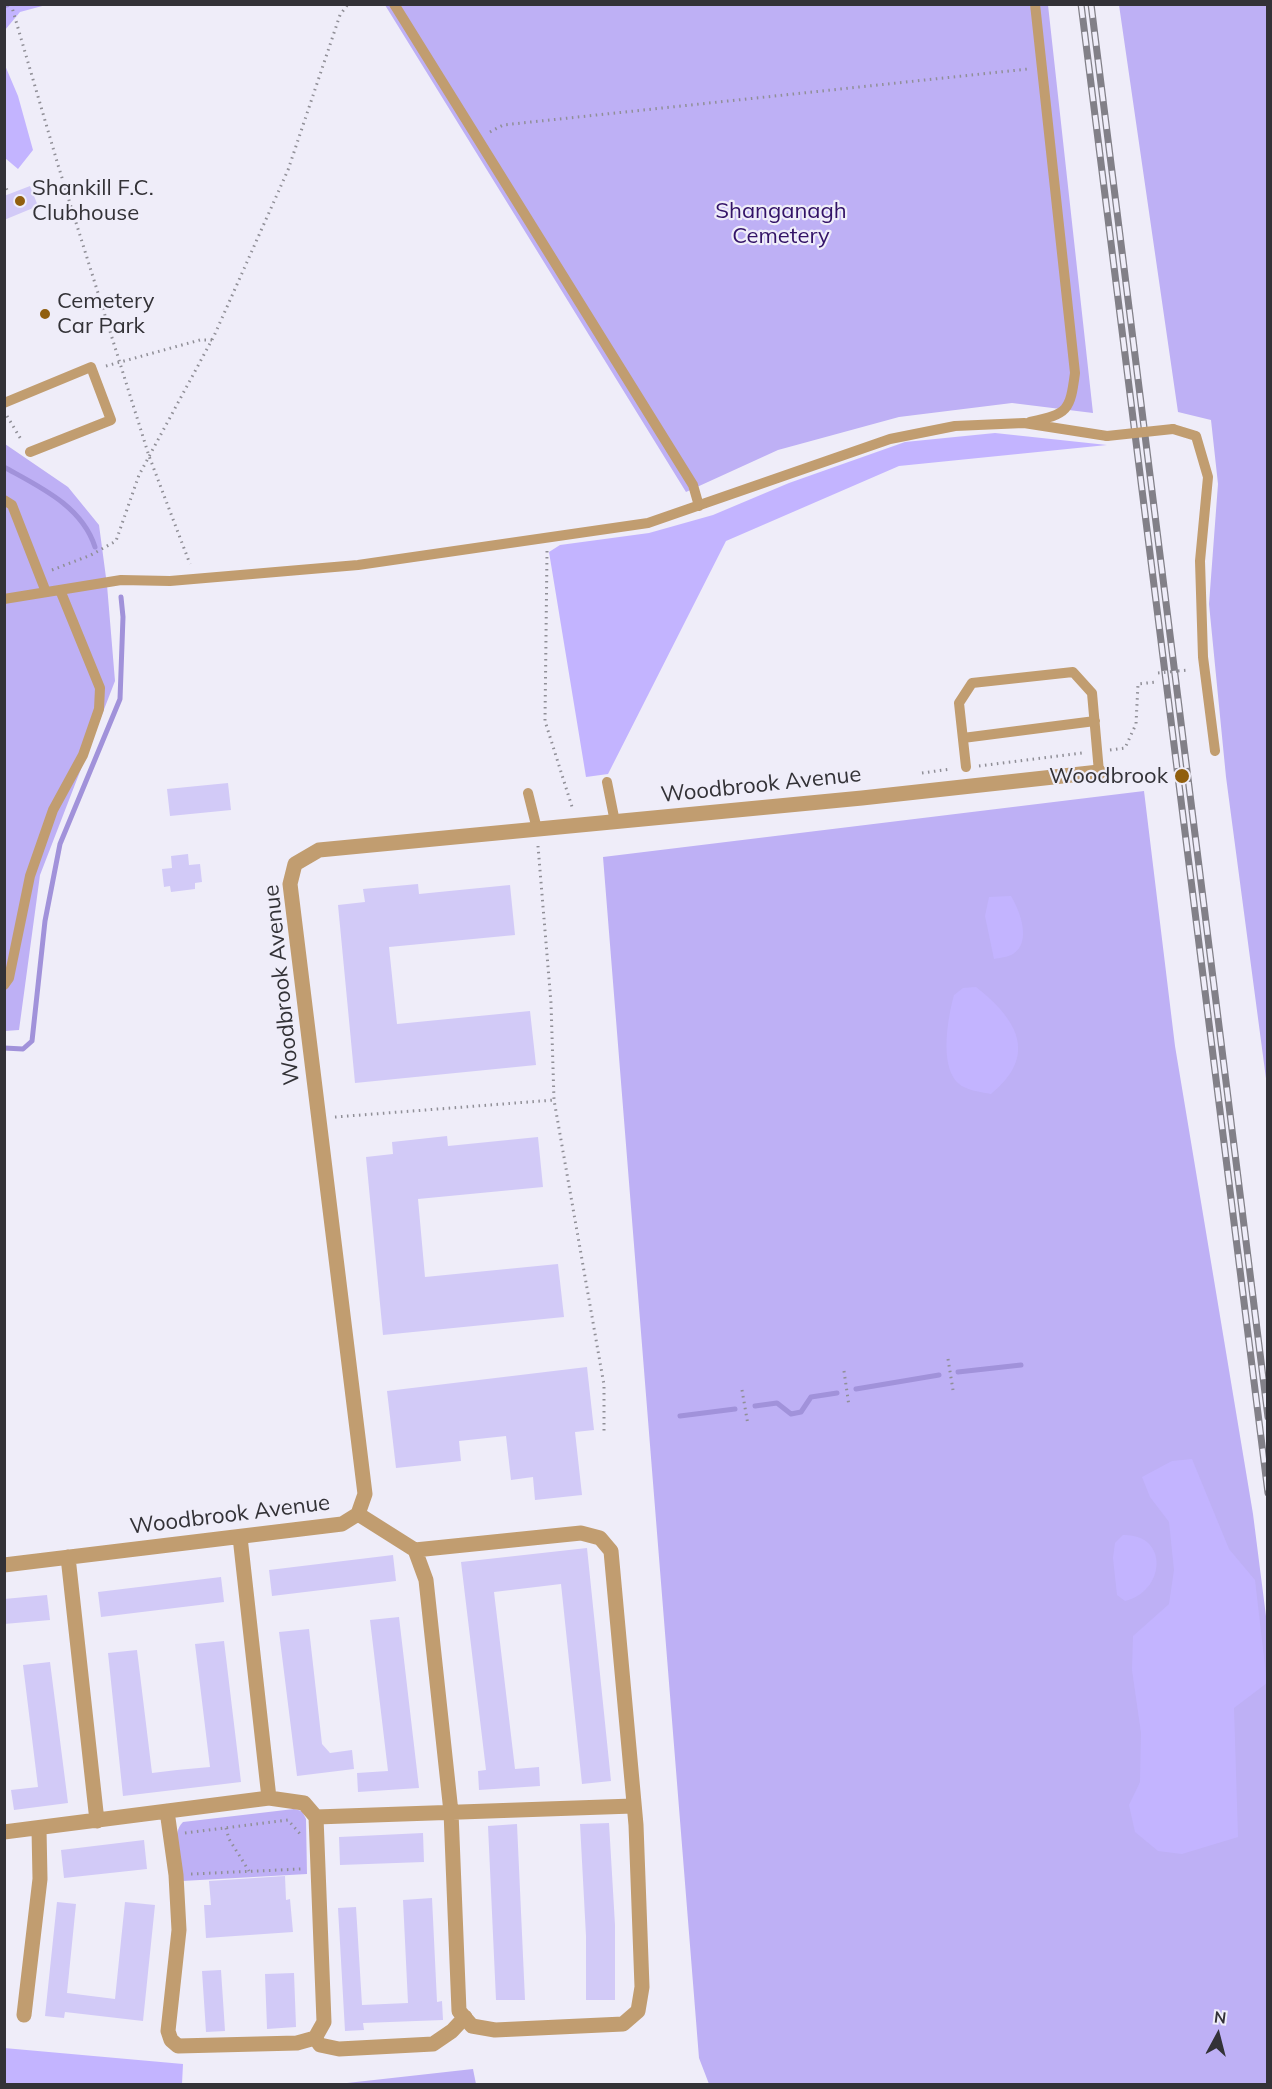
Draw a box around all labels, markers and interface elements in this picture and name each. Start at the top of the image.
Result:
place label: Shankill F.C. Clubhouse [32,175,154,226]
marker: Shankill F.C. Clubhouse [13,194,27,208]
park label: Shanganagh Cemetery [715,198,847,249]
place label: Cemetery Car Park [57,288,154,340]
marker: Cemetery Car Park [38,307,52,321]
street label: Woodbrook Avenue [659,761,863,809]
place label: Woodbrook [1049,763,1168,789]
marker: Woodbrook [1173,767,1191,785]
street label: Woodbrook Avenue [258,883,306,1087]
street label: Woodbrook Avenue [128,1490,332,1540]
north arrow [1188,2005,1248,2065]
text: N [1213,2006,1227,2028]

